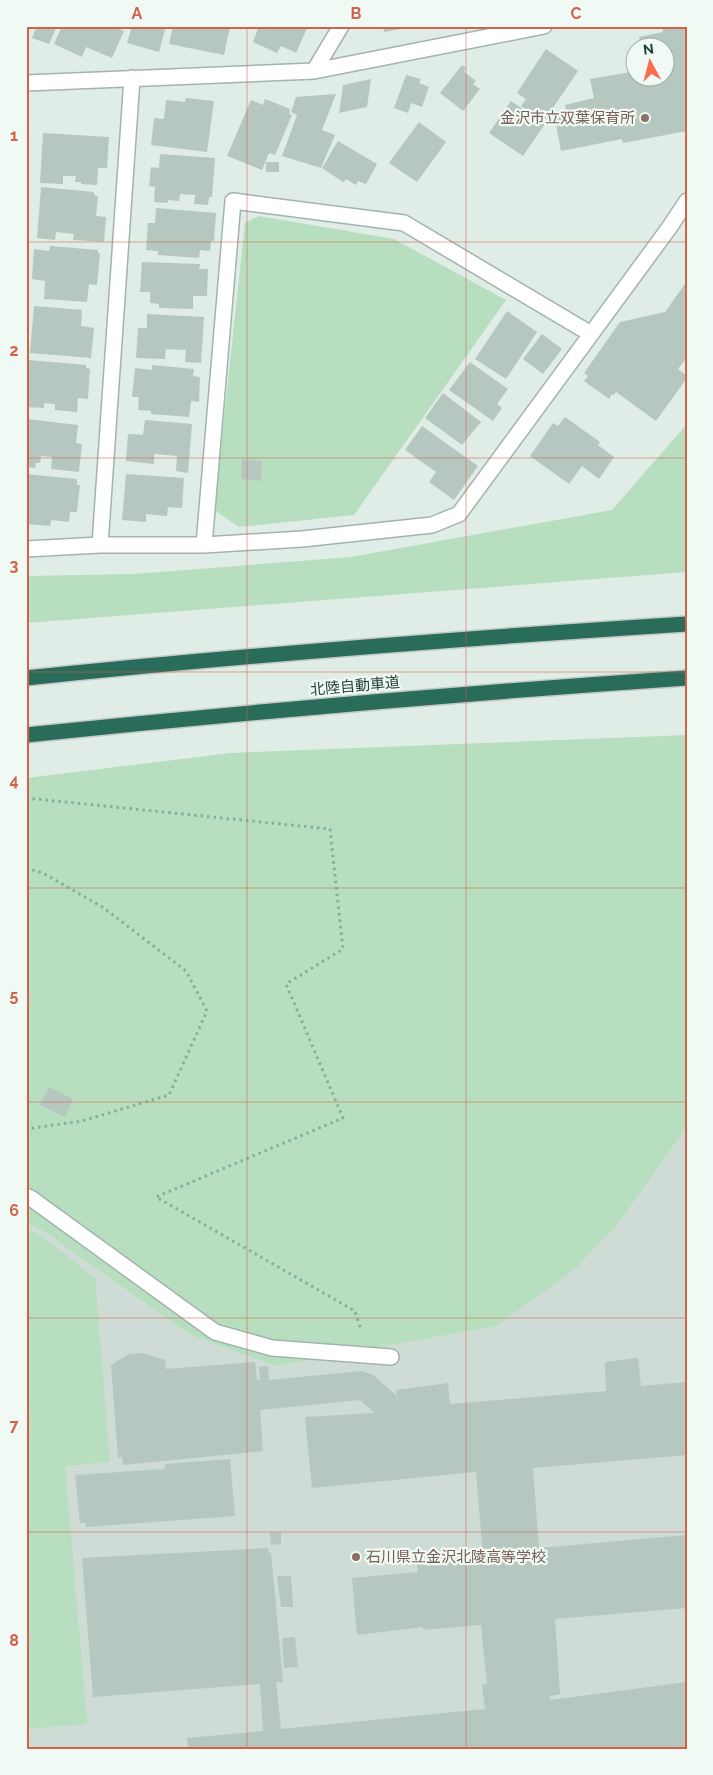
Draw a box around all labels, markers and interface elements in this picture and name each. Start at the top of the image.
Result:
text: A [132,4,143,23]
text: B [351,4,362,23]
text: C [571,4,582,23]
north arrow [626,38,676,88]
text: N [642,41,655,58]
place label: 金沢市立双葉保育所 [500,109,635,127]
marker: 金沢市立双葉保育所 [639,112,651,124]
text: 1 [10,126,18,145]
text: 2 [9,341,19,360]
text: 3 [10,556,19,575]
street label: 北陸自動車道 [309,673,401,699]
text: 4 [9,771,19,790]
text: 5 [10,986,19,1005]
text: 6 [9,1201,19,1220]
text: 7 [10,1416,19,1435]
place label: 石川県立金沢北陵高等学校 [366,1548,546,1566]
marker: 石川県立金沢北陵高等学校 [350,1551,362,1563]
text: 8 [9,1631,19,1650]

